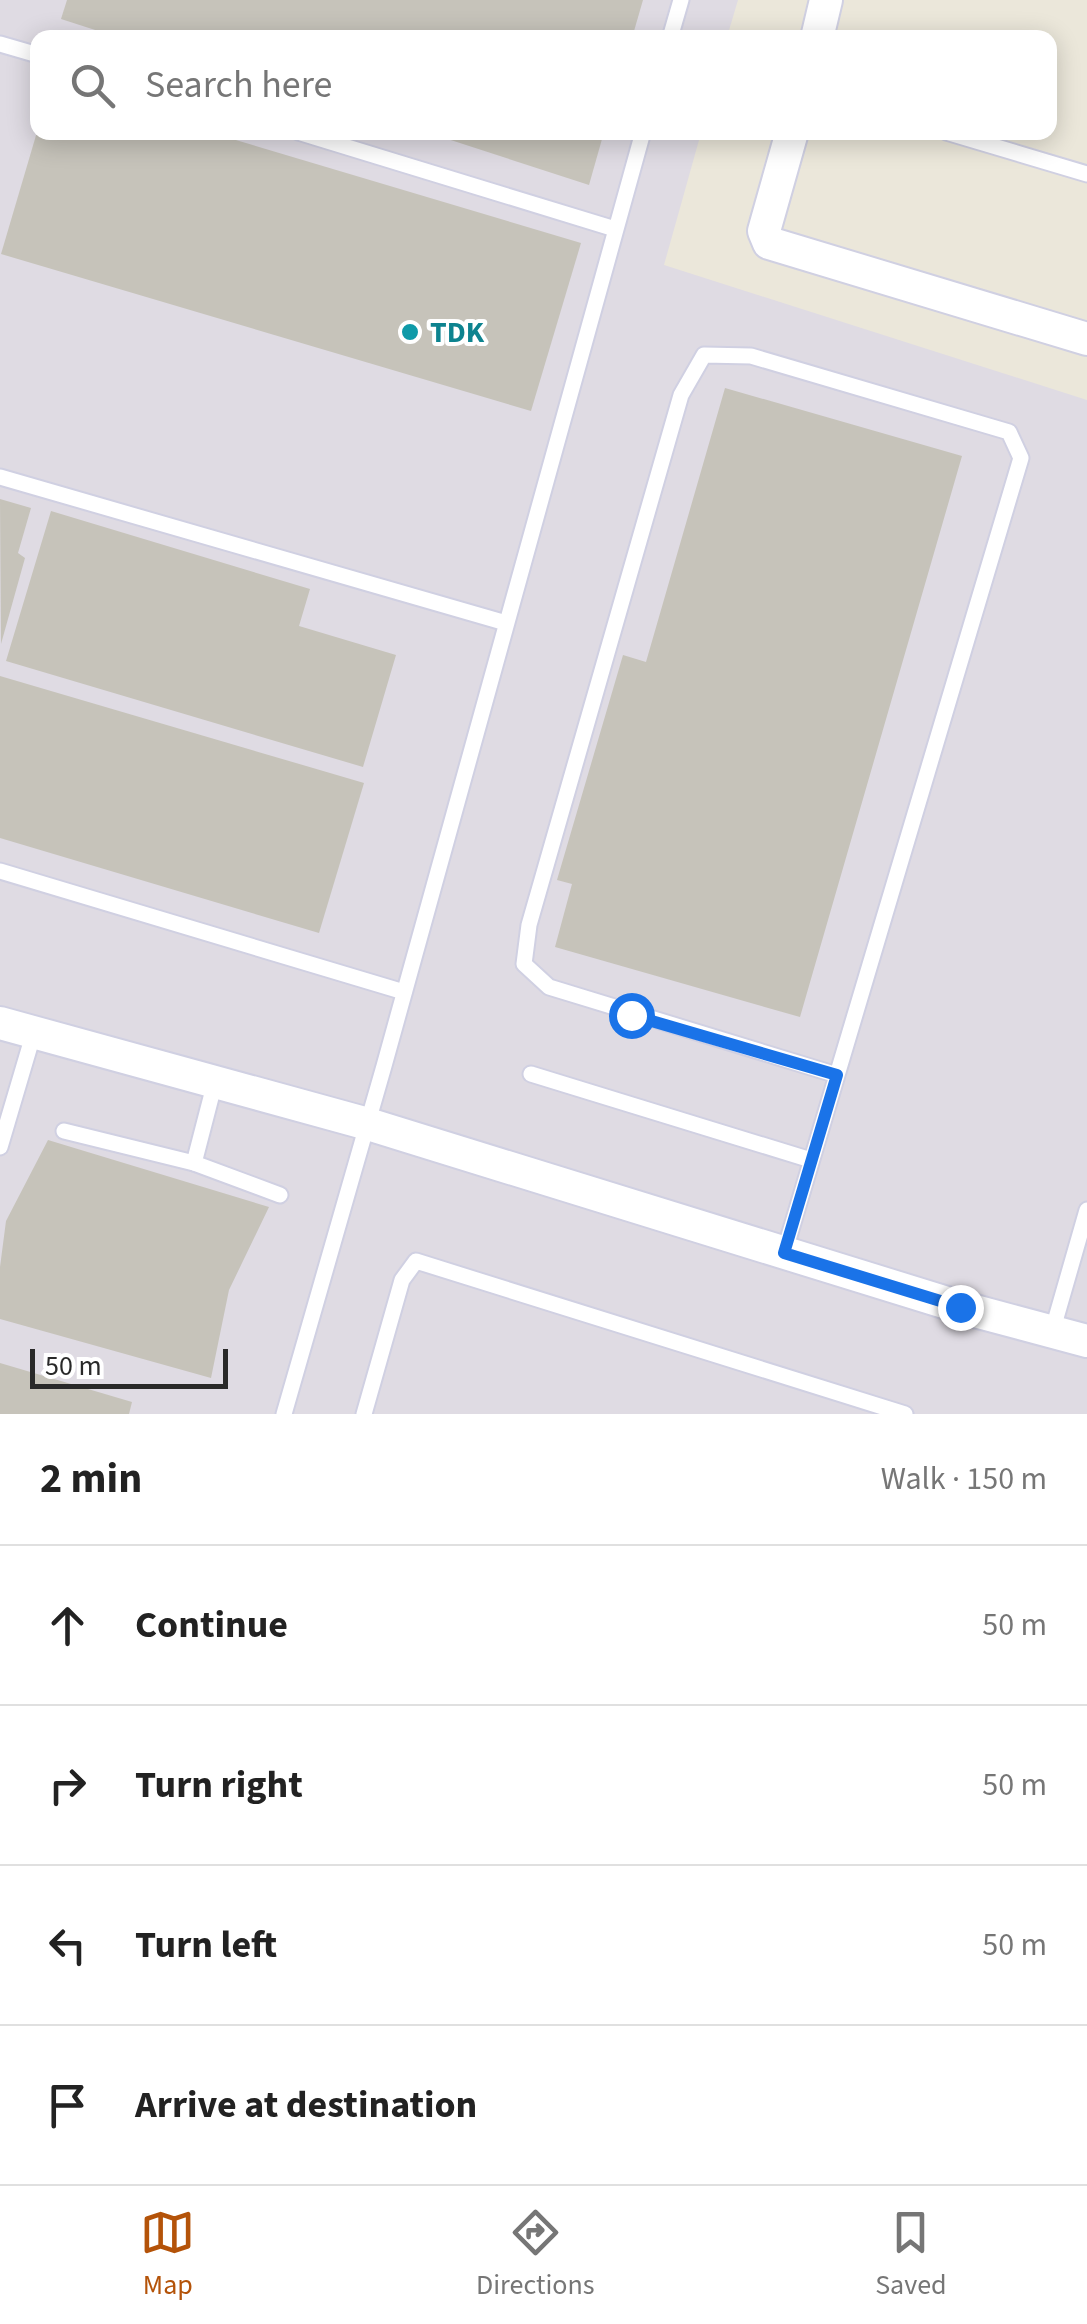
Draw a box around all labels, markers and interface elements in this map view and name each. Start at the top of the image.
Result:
search box [30,30,1057,140]
icon: search [65,58,120,113]
text: Search here [145,58,332,112]
place label: TDK [430,311,485,354]
marker: TDK [399,321,421,343]
route start [609,993,655,1039]
route end [938,1285,984,1331]
scale bar [30,1344,228,1388]
text: 50 m [45,1346,102,1386]
text: 2 min [40,1449,142,1509]
text: Walk · 150 m [881,1456,1047,1502]
icon: ahead [40,1598,95,1653]
text: Continue [135,1598,288,1652]
text: 50 m [982,1602,1047,1648]
icon: right [40,1758,95,1813]
text: Turn right [135,1758,303,1812]
text: 50 m [982,1762,1047,1808]
icon: left [40,1918,95,1973]
text: Turn left [135,1918,277,1972]
text: 50 m [982,1922,1047,1968]
icon: arrive [40,2078,95,2133]
text: Arrive at destination [135,2078,477,2132]
tab: Map [140,2205,195,2305]
tab: Directions [476,2205,595,2305]
tab: Saved [875,2205,947,2305]

